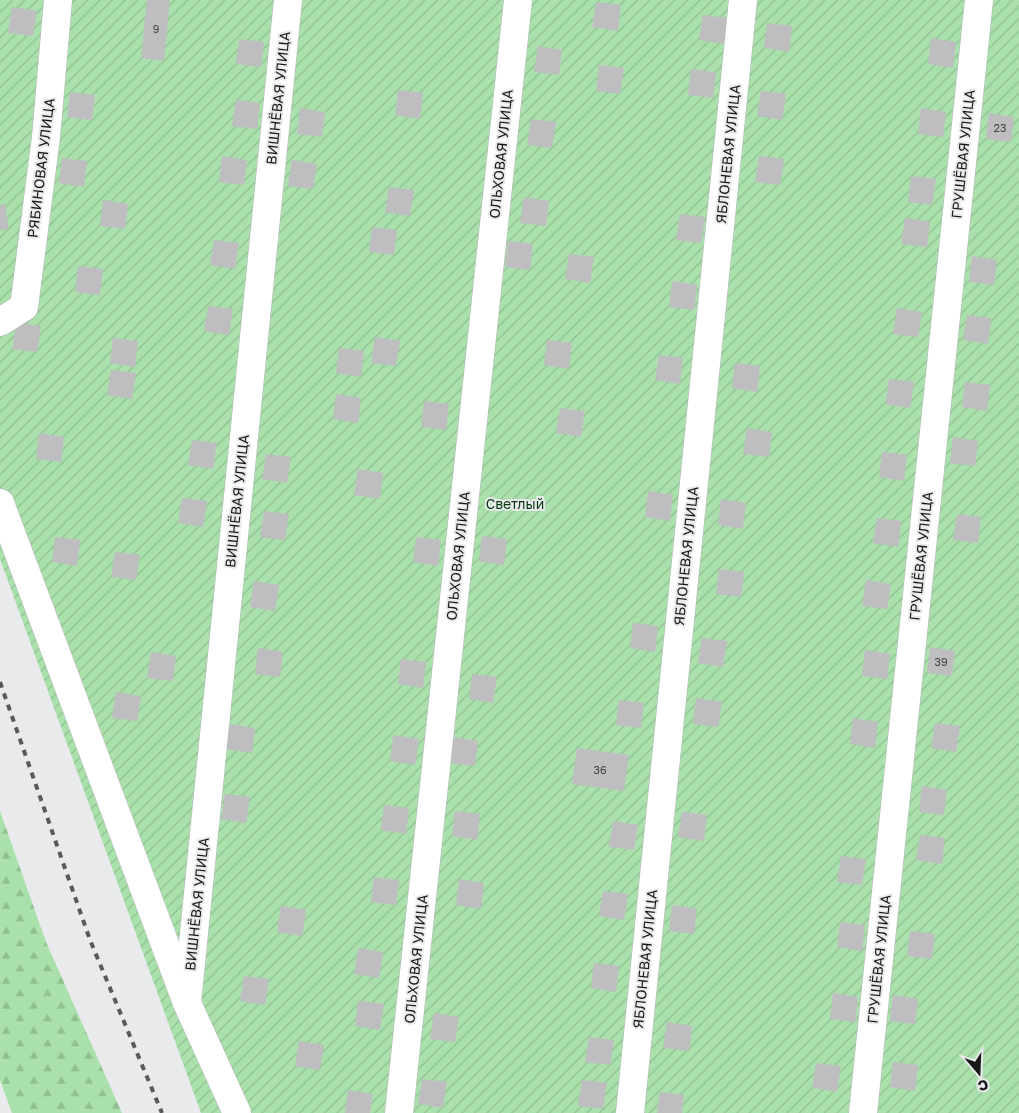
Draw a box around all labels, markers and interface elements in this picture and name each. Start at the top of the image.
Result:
house number: 9 [153,22,159,35]
street label: ВИШНЁВАЯ УЛИЦА [262,30,293,166]
street label: ЯБЛОНЕВАЯ УЛИЦА [712,83,743,224]
street label: ОЛЬХОВАЯ УЛИЦА [485,88,516,219]
street label: ГРУШЁВАЯ УЛИЦА [947,88,978,219]
street label: РЯБИНОВАЯ УЛИЦА [23,96,58,239]
house number: 23 [994,121,1006,134]
street label: ВИШНЁВАЯ УЛИЦА [221,433,252,569]
street label: ЯБЛОНЕВАЯ УЛИЦА [670,485,701,626]
street label: ОЛЬХОВАЯ УЛИЦА [442,490,473,621]
street label: ГРУШЁВАЯ УЛИЦА [905,490,936,621]
park label: Светлый [486,495,544,512]
house number: 39 [934,655,948,668]
house number: 36 [593,763,607,776]
street label: ВИШНЁВАЯ УЛИЦА [181,836,212,972]
street label: ЯБЛОНЕВАЯ УЛИЦА [629,888,660,1029]
street label: ОЛЬХОВАЯ УЛИЦА [400,893,431,1024]
street label: ГРУШЁВАЯ УЛИЦА [863,893,894,1024]
north arrow [954,1048,1004,1098]
text: С [976,1076,991,1095]

